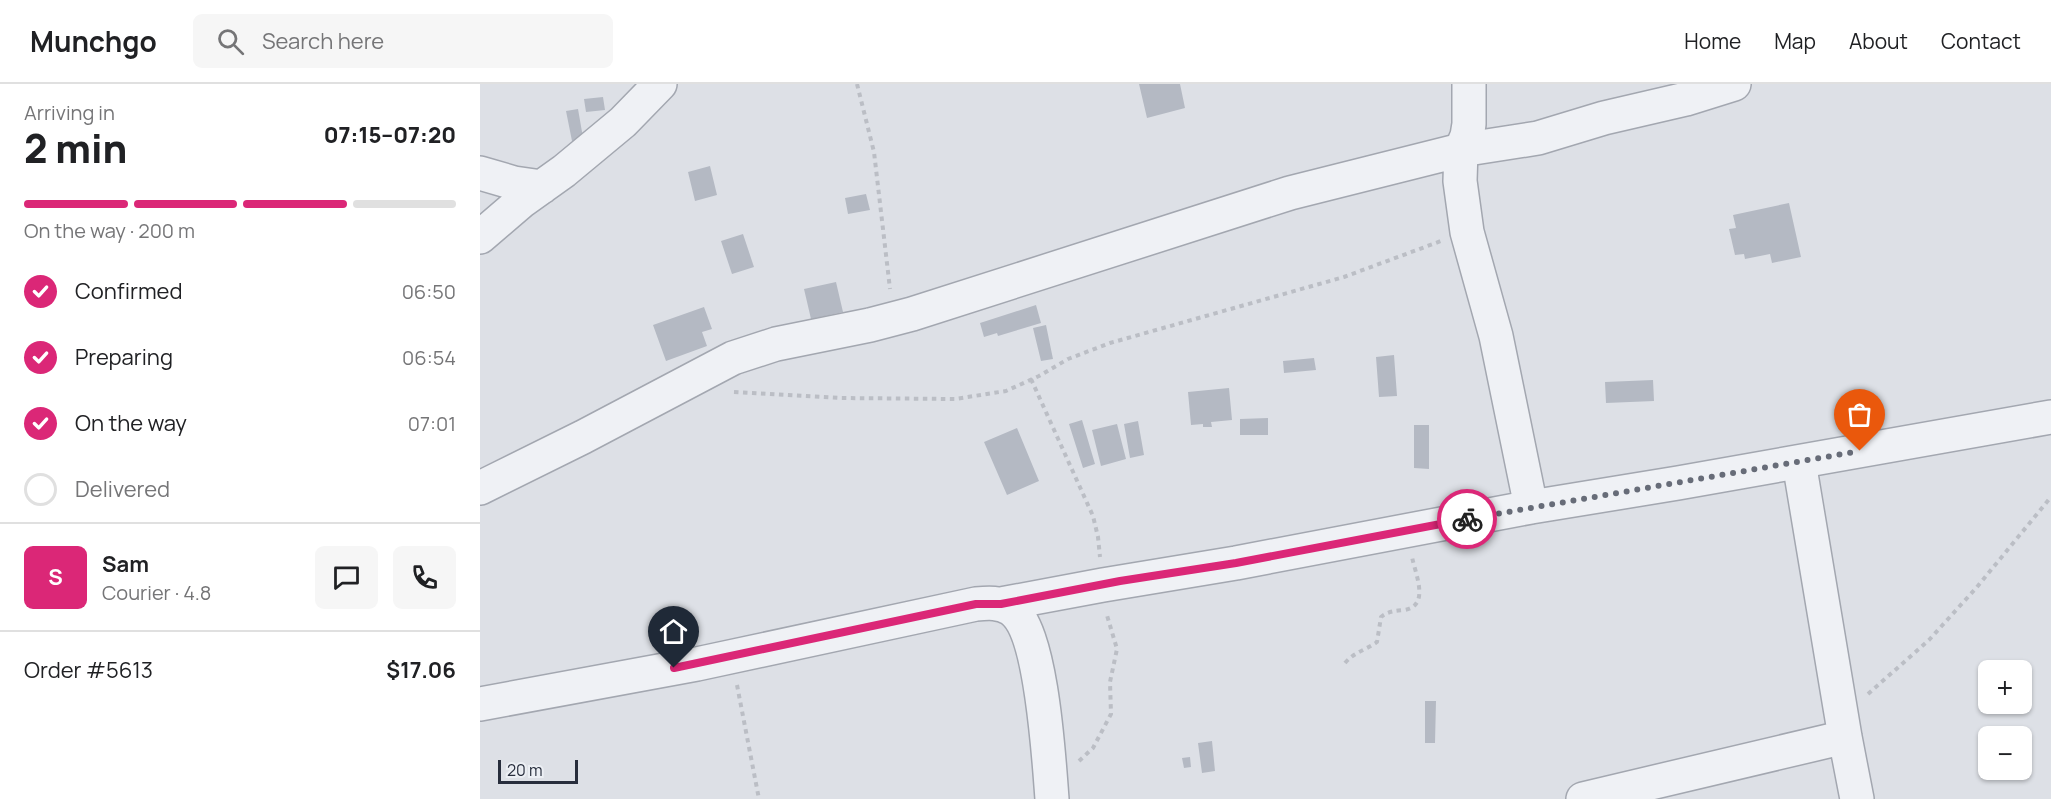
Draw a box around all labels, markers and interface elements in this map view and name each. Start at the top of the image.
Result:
search box [193,14,613,68]
text: Munchgo [30,22,157,60]
icon: search [214,25,247,58]
text: Search here [262,26,384,56]
text: Home [1684,27,1741,55]
text: Map [1774,27,1816,55]
text: About [1849,27,1908,55]
text: Contact [1941,27,2021,55]
text: Arriving in [24,99,115,126]
text: 07:15–07:20 [324,120,456,150]
text: 2 min [24,121,127,175]
text: On the way · 200 m [24,217,195,244]
icon: check [24,275,57,308]
text: Confirmed [75,276,183,306]
text: 06:50 [402,278,456,305]
icon: check [24,341,57,374]
text: Preparing [75,342,173,372]
text: 06:54 [402,344,456,371]
pin [1834,389,1885,451]
icon: bag [1843,398,1876,431]
icon: check [24,407,57,440]
text: On the way [75,408,187,438]
text: 07:01 [408,410,456,437]
text: Delivered [75,474,170,504]
courier [1437,489,1497,549]
icon: bike [1451,503,1484,536]
button: chat [315,546,378,609]
button: phone [393,546,456,609]
text: Sam [102,549,149,579]
text: S [48,562,63,592]
text: Courier · 4.8 [102,579,211,606]
pin [648,606,699,668]
icon: home [657,615,690,648]
text: Order #5613 [24,655,153,685]
text: $17.06 [386,655,456,685]
map controls [1978,660,2032,780]
button: + [1978,660,2032,714]
button: − [1978,726,2032,780]
scale bar [498,757,578,784]
text: 20 m [507,759,543,781]

